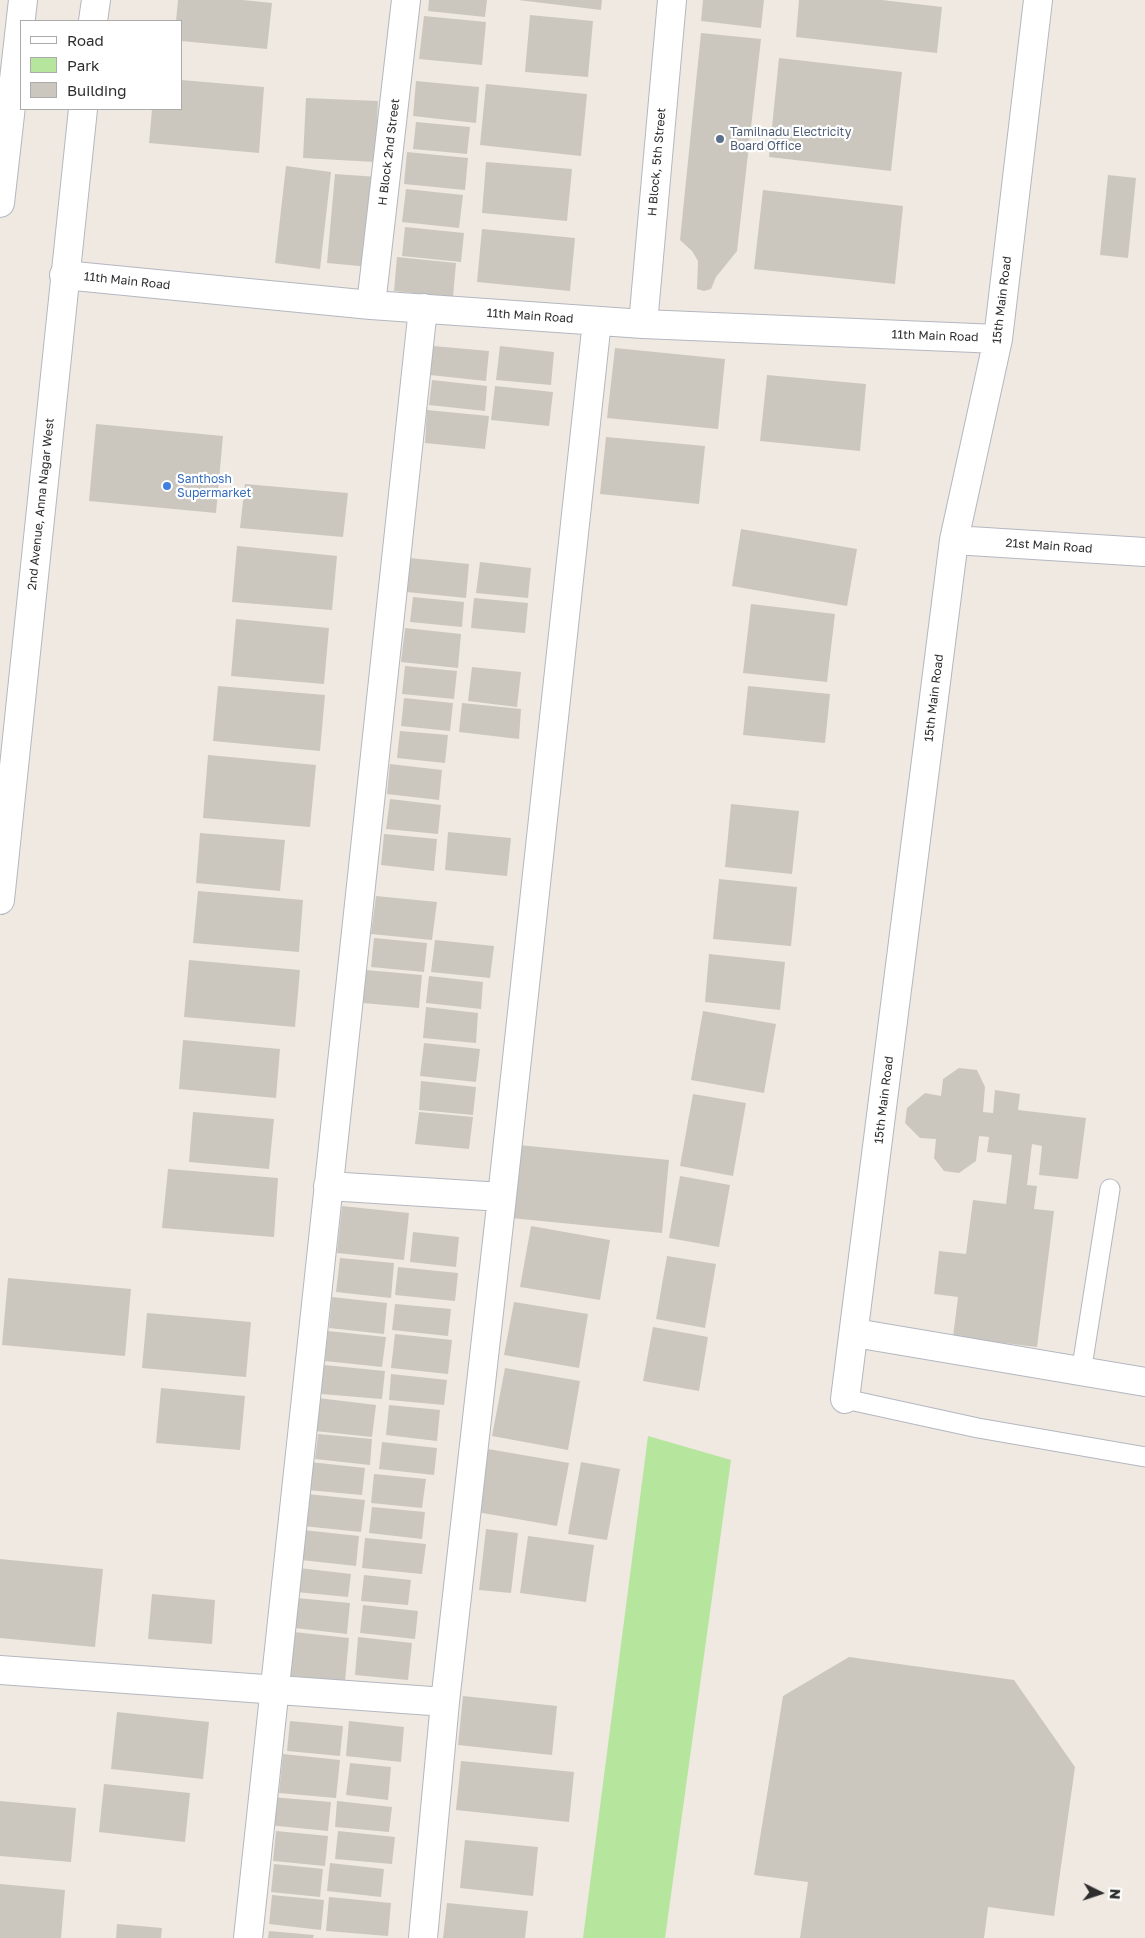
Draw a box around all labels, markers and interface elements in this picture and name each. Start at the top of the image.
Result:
legend [20,20,182,110]
text: Road [67,31,104,49]
text: Park [67,56,99,74]
text: Building [67,81,127,99]
street label: H Block 2nd Street [375,98,403,206]
street label: H Block, 5th Street [645,107,669,217]
place label: Tamilnadu Electricity Board Office [730,125,851,153]
marker: Tamilnadu Electricity Board Office [714,133,726,145]
street label: 15th Main Road [989,255,1015,345]
street label: 11th Main Road [83,269,171,293]
street label: 11th Main Road [486,306,574,326]
street label: 11th Main Road [891,327,979,345]
street label: 2nd Avenue, Anna Nagar West [25,417,57,591]
place label: Santhosh Supermarket [177,472,251,500]
marker: Santhosh Supermarket [161,480,173,492]
street label: 21st Main Road [1005,536,1093,556]
street label: 15th Main Road [921,653,947,743]
street label: 15th Main Road [871,1055,897,1145]
north arrow [1075,1868,1125,1918]
text: N [1107,1888,1124,1900]

